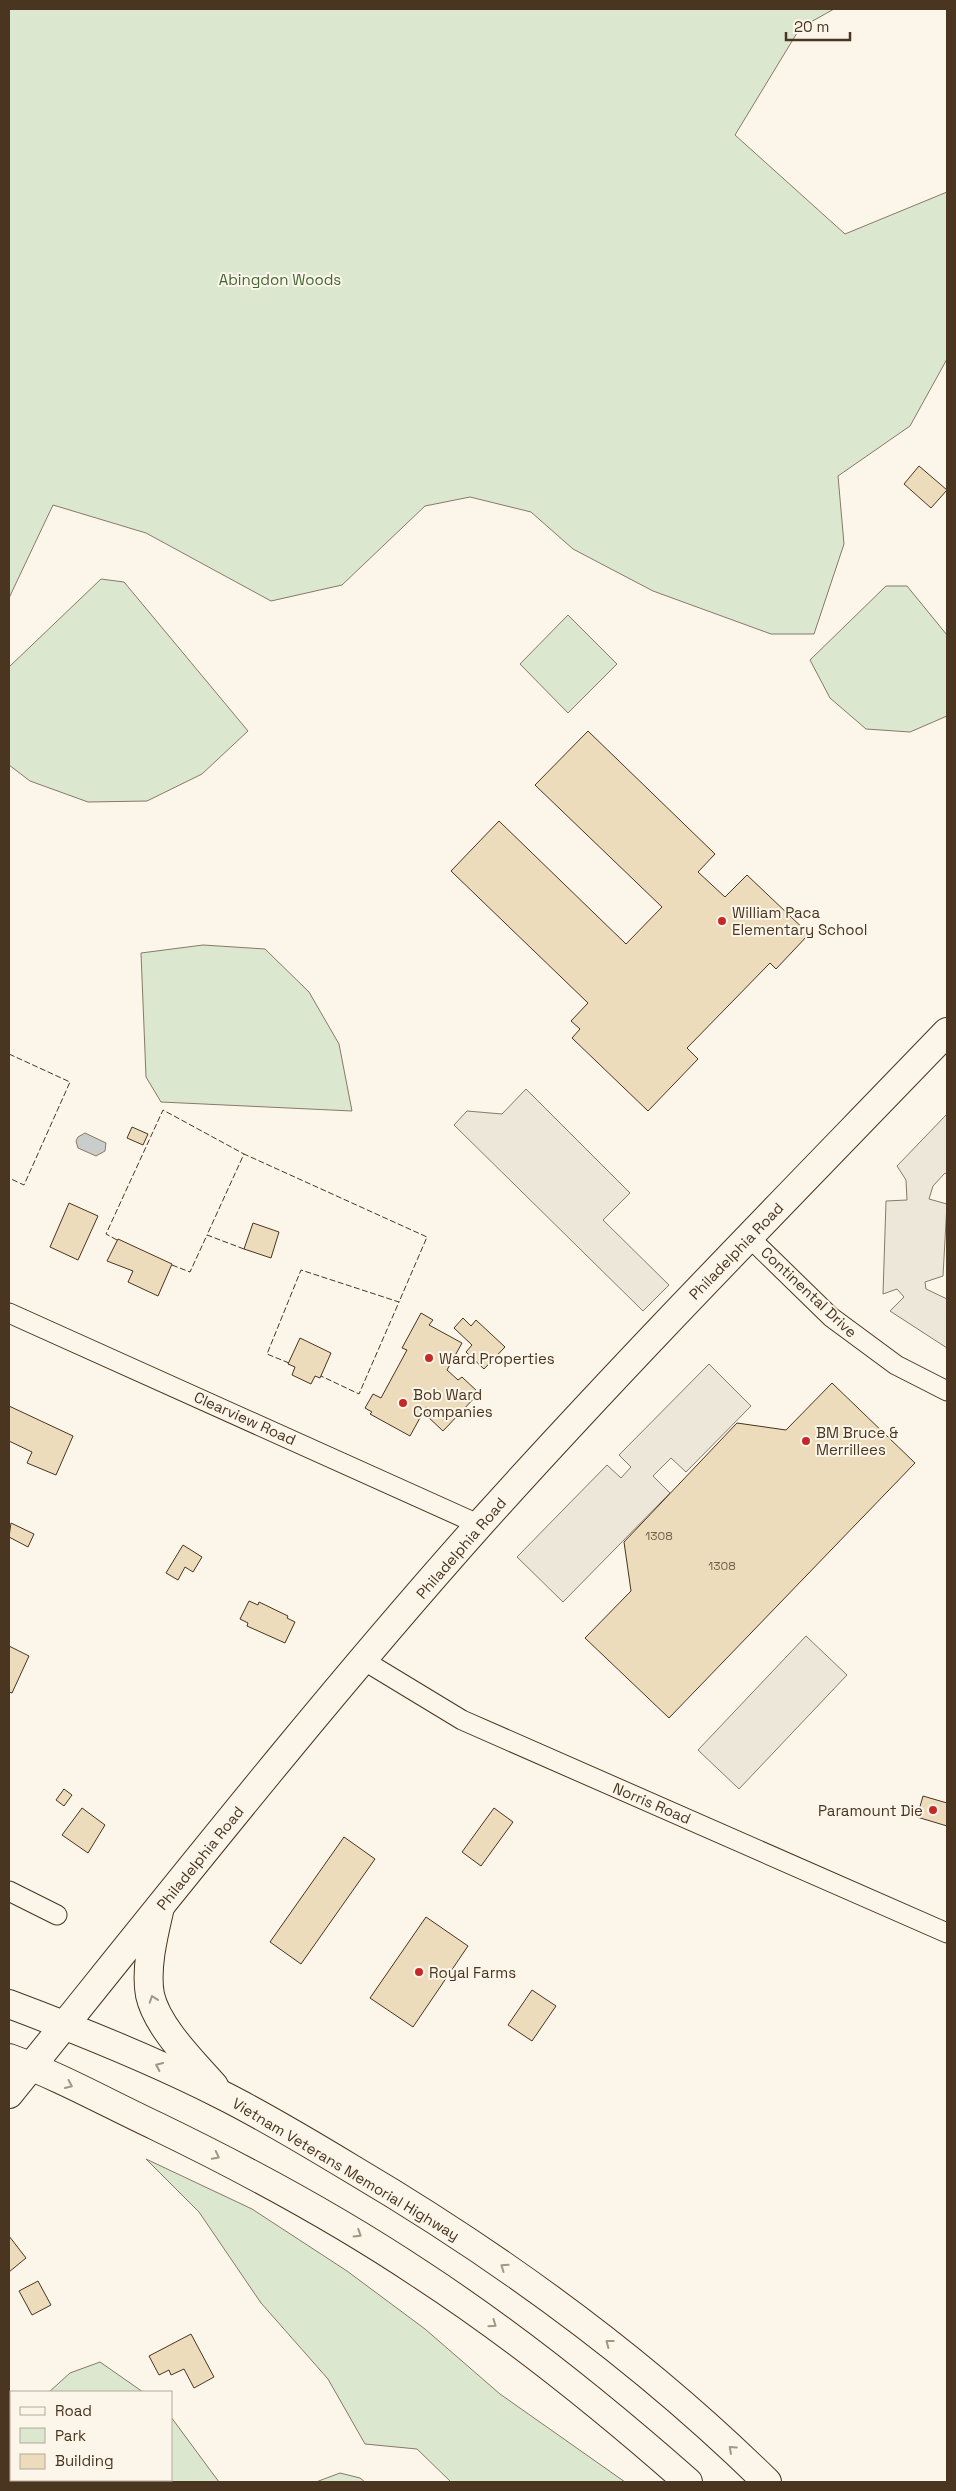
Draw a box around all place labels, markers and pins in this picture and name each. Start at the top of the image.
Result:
place label: William Paca Elementary School [732,903,868,939]
marker: William Paca Elementary School [716,915,728,927]
place label: Ward Properties [439,1349,555,1368]
marker: Ward Properties [423,1352,435,1364]
place label: Bob Ward Companies [413,1385,493,1421]
marker: Bob Ward Companies [397,1397,409,1409]
place label: BM Bruce & Merrillees [816,1423,898,1459]
marker: BM Bruce & Merrillees [800,1435,812,1447]
place label: Paramount Die [818,1801,923,1820]
marker: Paramount Die [927,1804,939,1816]
place label: Royal Farms [429,1963,516,1982]
marker: Royal Farms [413,1966,425,1978]

